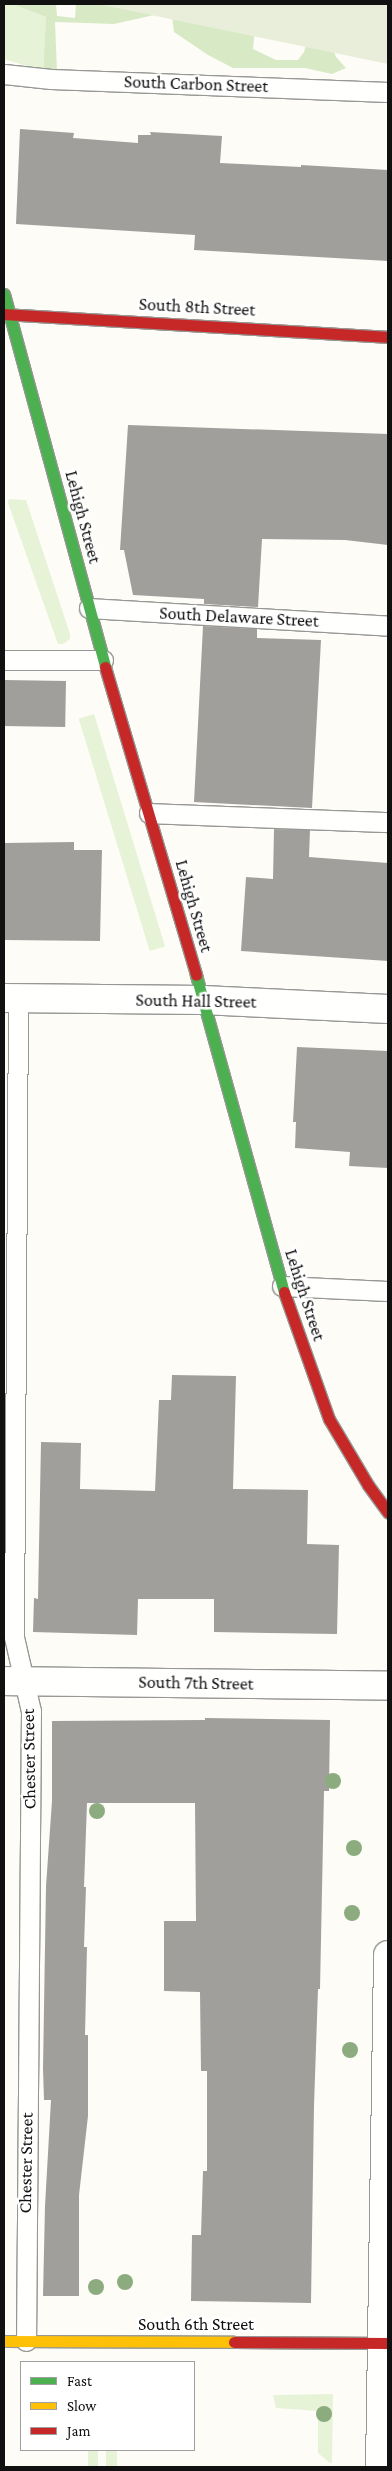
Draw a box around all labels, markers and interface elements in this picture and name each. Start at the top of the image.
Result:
street label: South Carbon Street [123,71,269,97]
street label: South 8th Street [138,293,256,321]
street label: Lehigh Street [60,468,106,566]
street label: South Delaware Street [159,602,319,632]
street label: Lehigh Street [171,857,217,955]
street label: South Hall Street [135,989,257,1013]
street label: Lehigh Street [280,1246,330,1344]
street label: South 7th Street [138,1671,254,1695]
street label: Chester Street [17,1708,41,1810]
street label: Chester Street [14,2112,38,2214]
street label: South 6th Street [138,2313,254,2335]
legend [20,2361,195,2451]
text: Fast [67,2373,92,2389]
text: Slow [67,2398,96,2414]
text: Jam [67,2423,90,2439]

